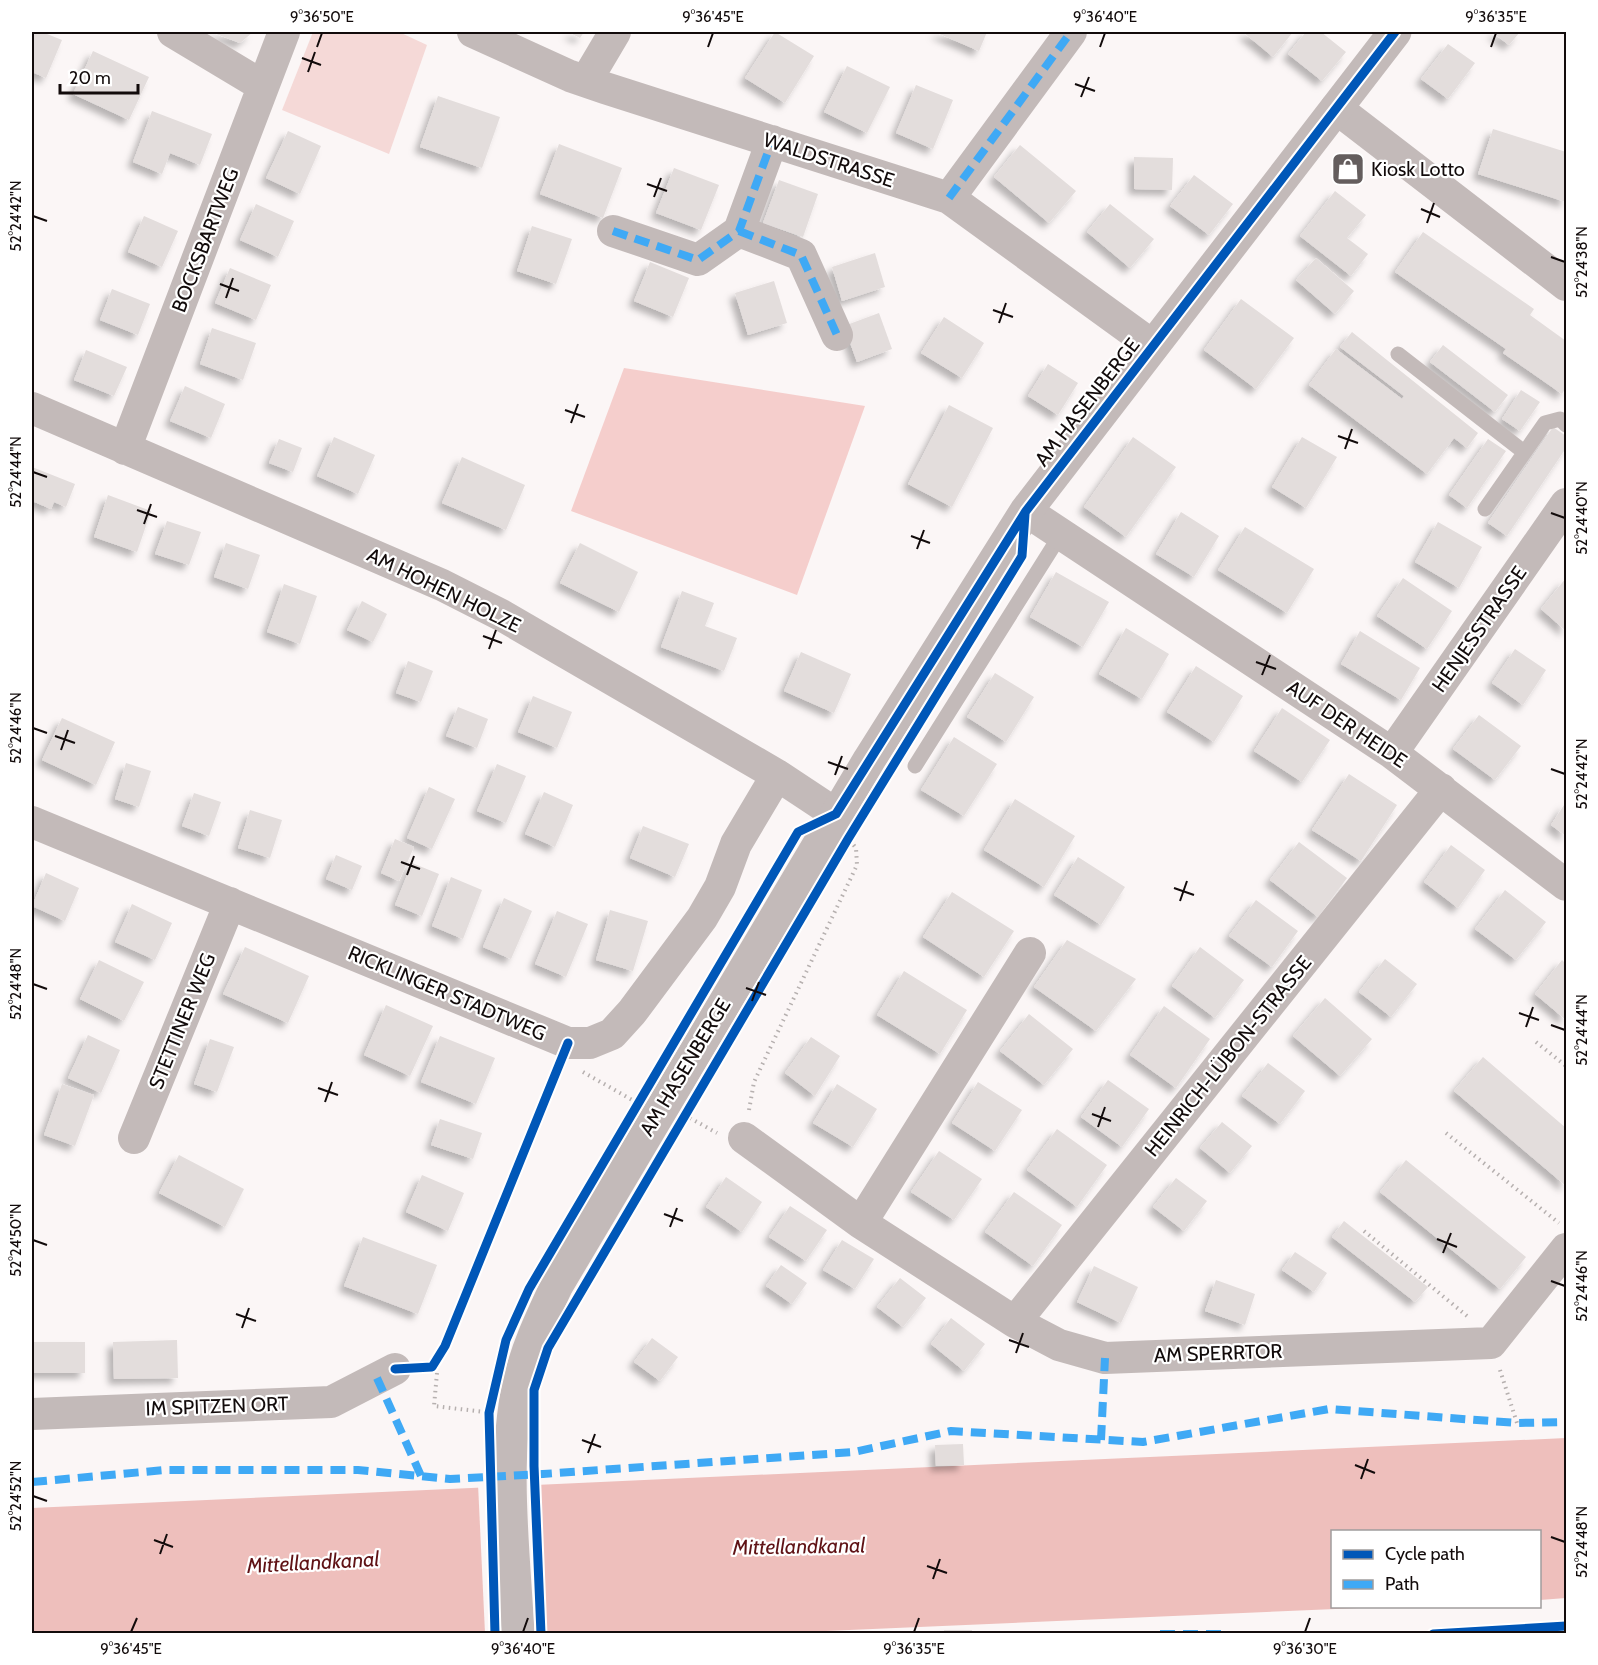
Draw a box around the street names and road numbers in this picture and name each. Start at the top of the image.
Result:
street label: WALDSTRASSE [761,128,897,192]
street label: BOCKSBARTWEG [166,165,244,315]
street label: AM HASENBERGE [1030,333,1144,471]
street label: AM HOHEN HOLZE [363,542,525,638]
street label: HENJESSTRASSE [1427,561,1531,697]
street label: AUF DER HEIDE [1282,675,1412,773]
street label: RICKLINGER STADTWEG [344,940,550,1046]
street label: STETTINER WEG [144,949,220,1093]
street label: HEINRICH-LÜBON-STRASSE [1140,951,1316,1161]
street label: AM HASENBERGE [635,994,735,1140]
street label: AM SPERRTOR [1153,1339,1283,1367]
street label: IM SPITZEN ORT [145,1391,289,1420]

